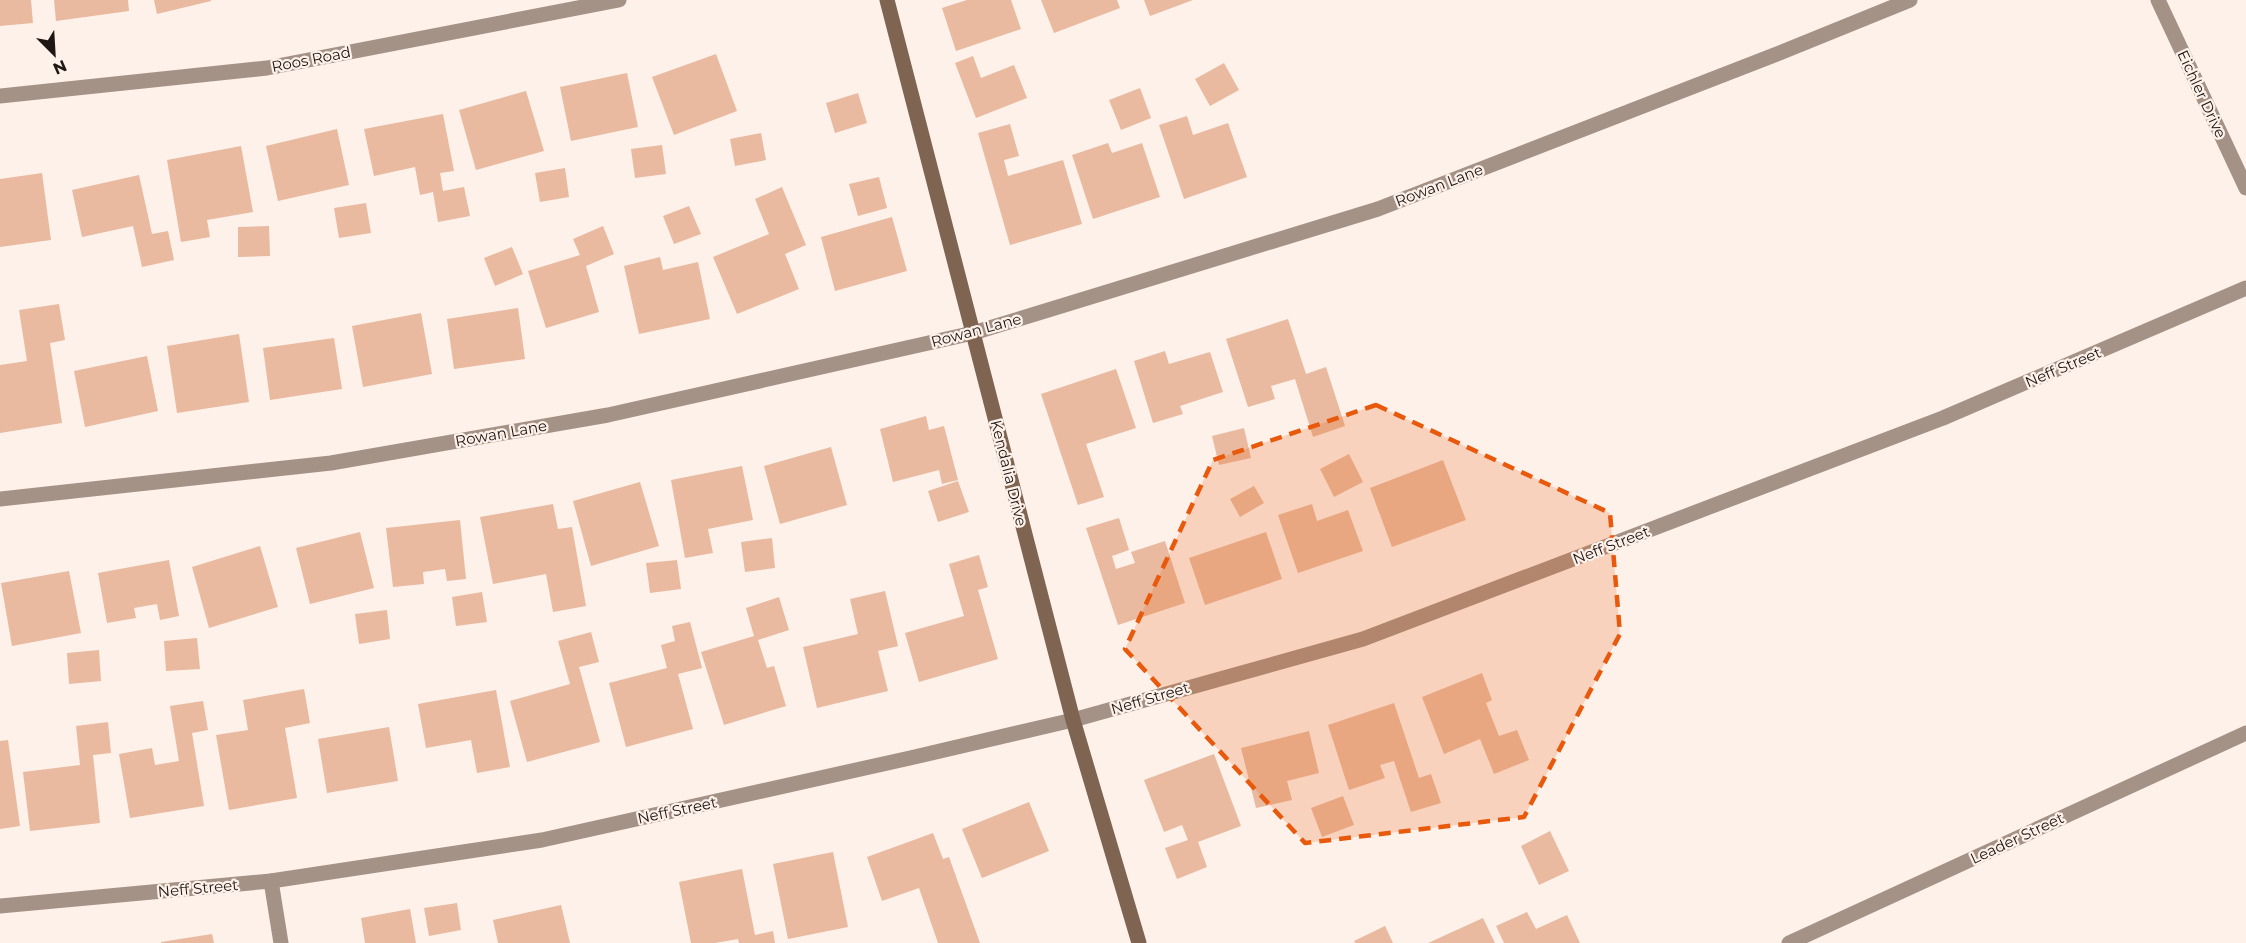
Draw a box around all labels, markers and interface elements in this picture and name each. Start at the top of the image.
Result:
north arrow [24,24,84,84]
street label: Roos Road [270,42,352,76]
street label: Eichler Drive [2173,47,2231,141]
text: N [50,56,70,79]
street label: Rowan Lane [1392,160,1486,210]
street label: Rowan Lane [929,309,1023,351]
street label: Neff Street [2022,342,2104,392]
street label: Rowan Lane [454,416,548,450]
street label: Kendalia Drive [987,418,1031,528]
street label: Neff Street [1570,522,1652,568]
street label: Neff Street [1109,678,1191,718]
street label: Neff Street [636,792,718,828]
street label: Leader Street [1967,808,2067,868]
street label: Neff Street [157,875,239,901]

